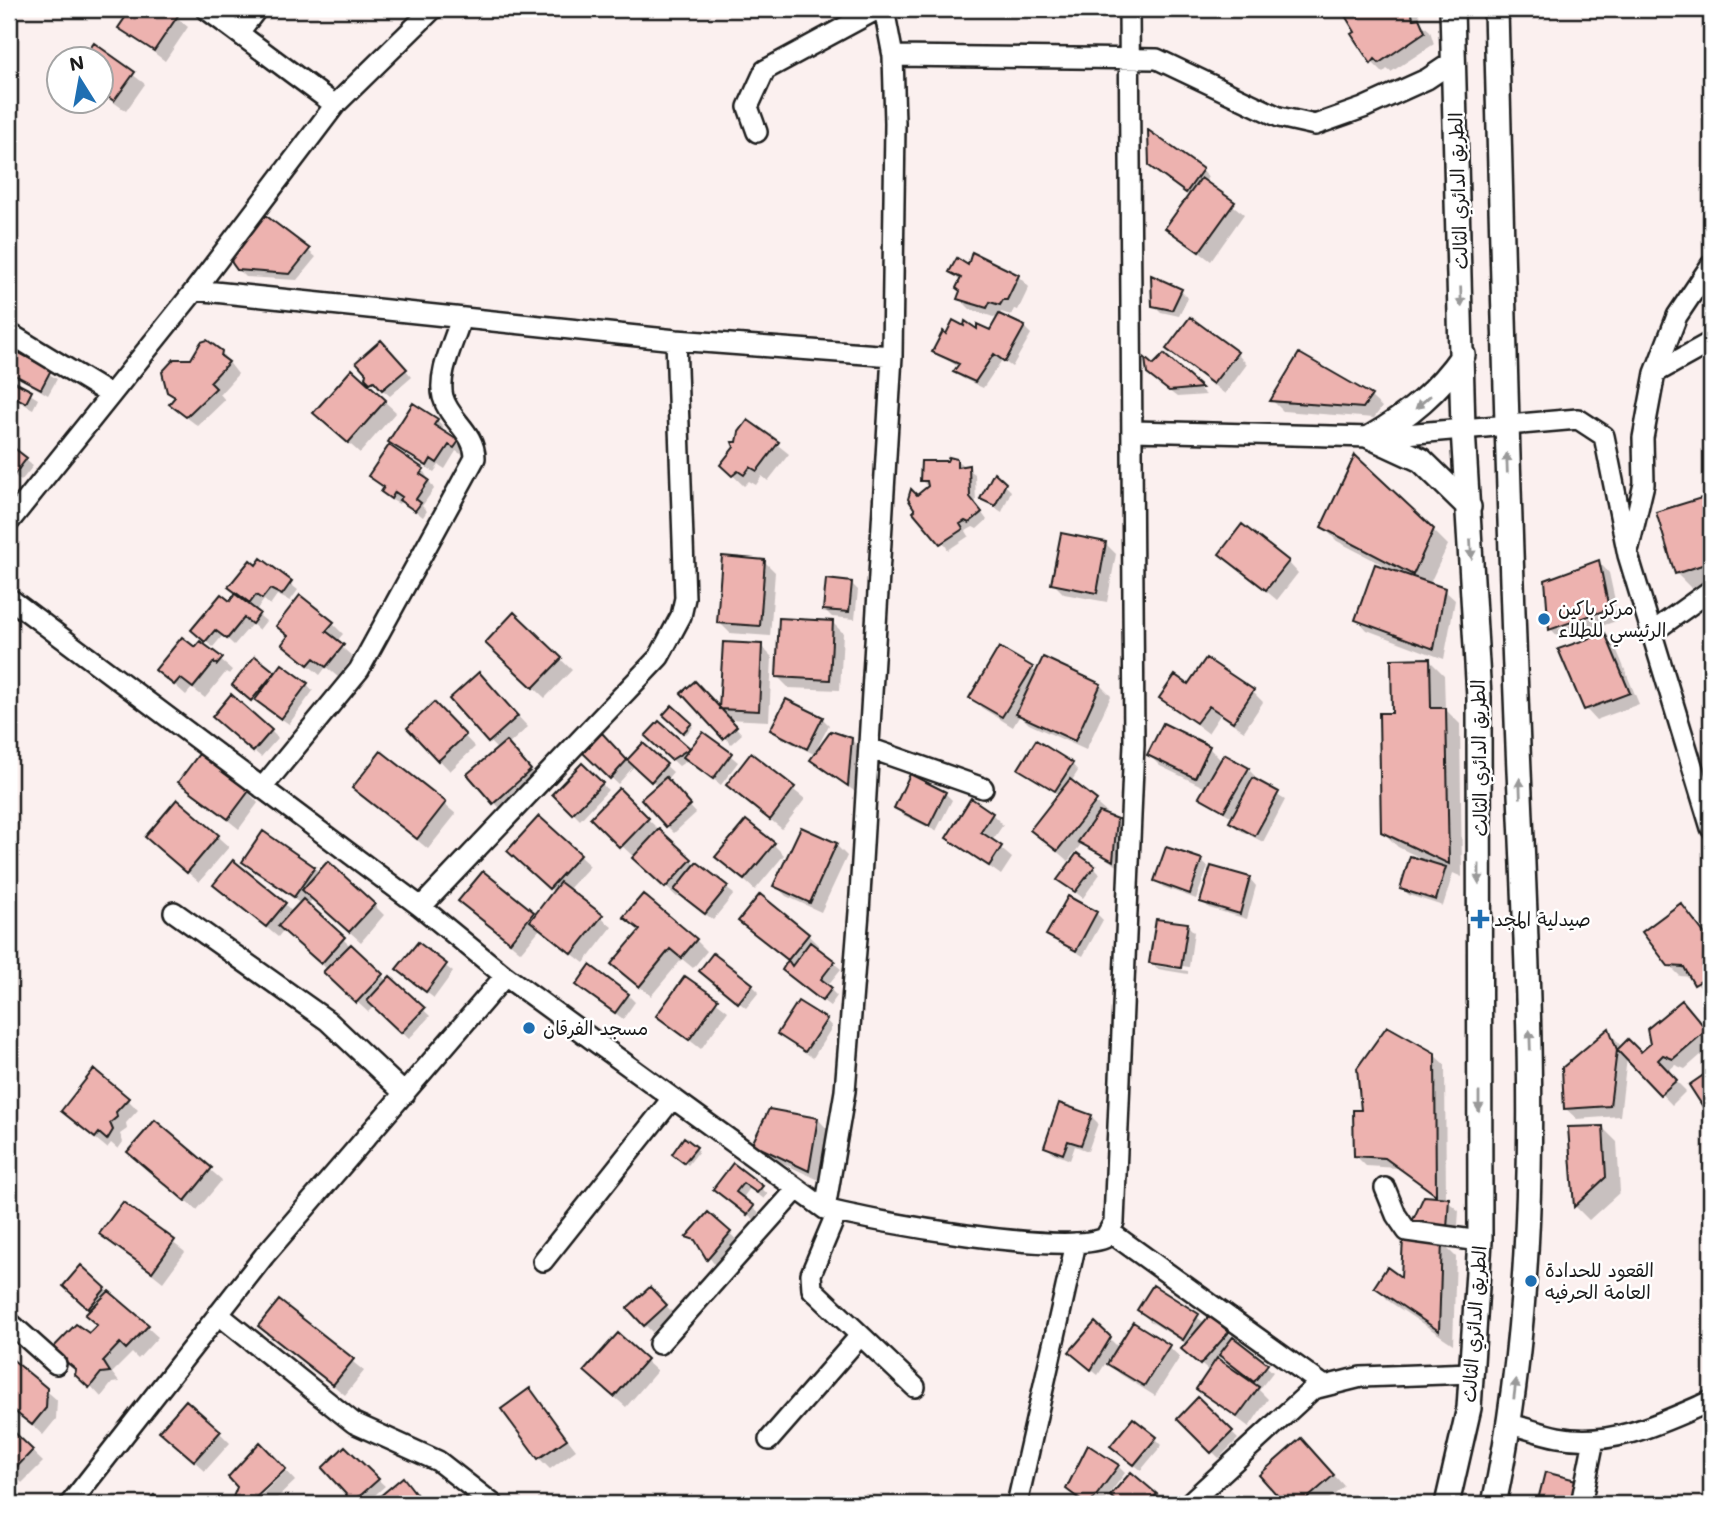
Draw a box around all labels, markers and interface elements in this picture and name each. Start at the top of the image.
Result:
north arrow [46,46,116,116]
text: N [67,49,86,76]
street label: الطريق الدائري الثالث [1442,112,1476,270]
one-way arrow [1455,287,1467,309]
one-way arrow [1415,394,1432,410]
one-way arrow [1502,451,1513,473]
one-way arrow [1466,538,1477,560]
place label: مركز باكين الرئيسي للطلاء [1558,595,1667,647]
marker: مركز باكين الرئيسي للطلاء [1536,611,1552,627]
street label: الطريق الدائري الثالث [1465,679,1495,837]
one-way arrow [1514,777,1525,799]
one-way arrow [1473,864,1485,886]
place label: صيدلية المجد [1494,906,1591,931]
marker: صيدلية المجد [1472,911,1488,927]
place label: مسجد الفرقان [543,1015,648,1040]
marker: مسجد الفرقان [521,1020,537,1036]
one-way arrow [1524,1028,1535,1050]
one-way arrow [1473,1091,1485,1113]
street label: الطريق الدائري الثالث [1456,1245,1494,1403]
place label: القعود للحدادة العامة الحرفيه [1545,1257,1654,1304]
marker: القعود للحدادة العامة الحرفيه [1523,1273,1539,1289]
one-way arrow [1509,1378,1520,1400]

